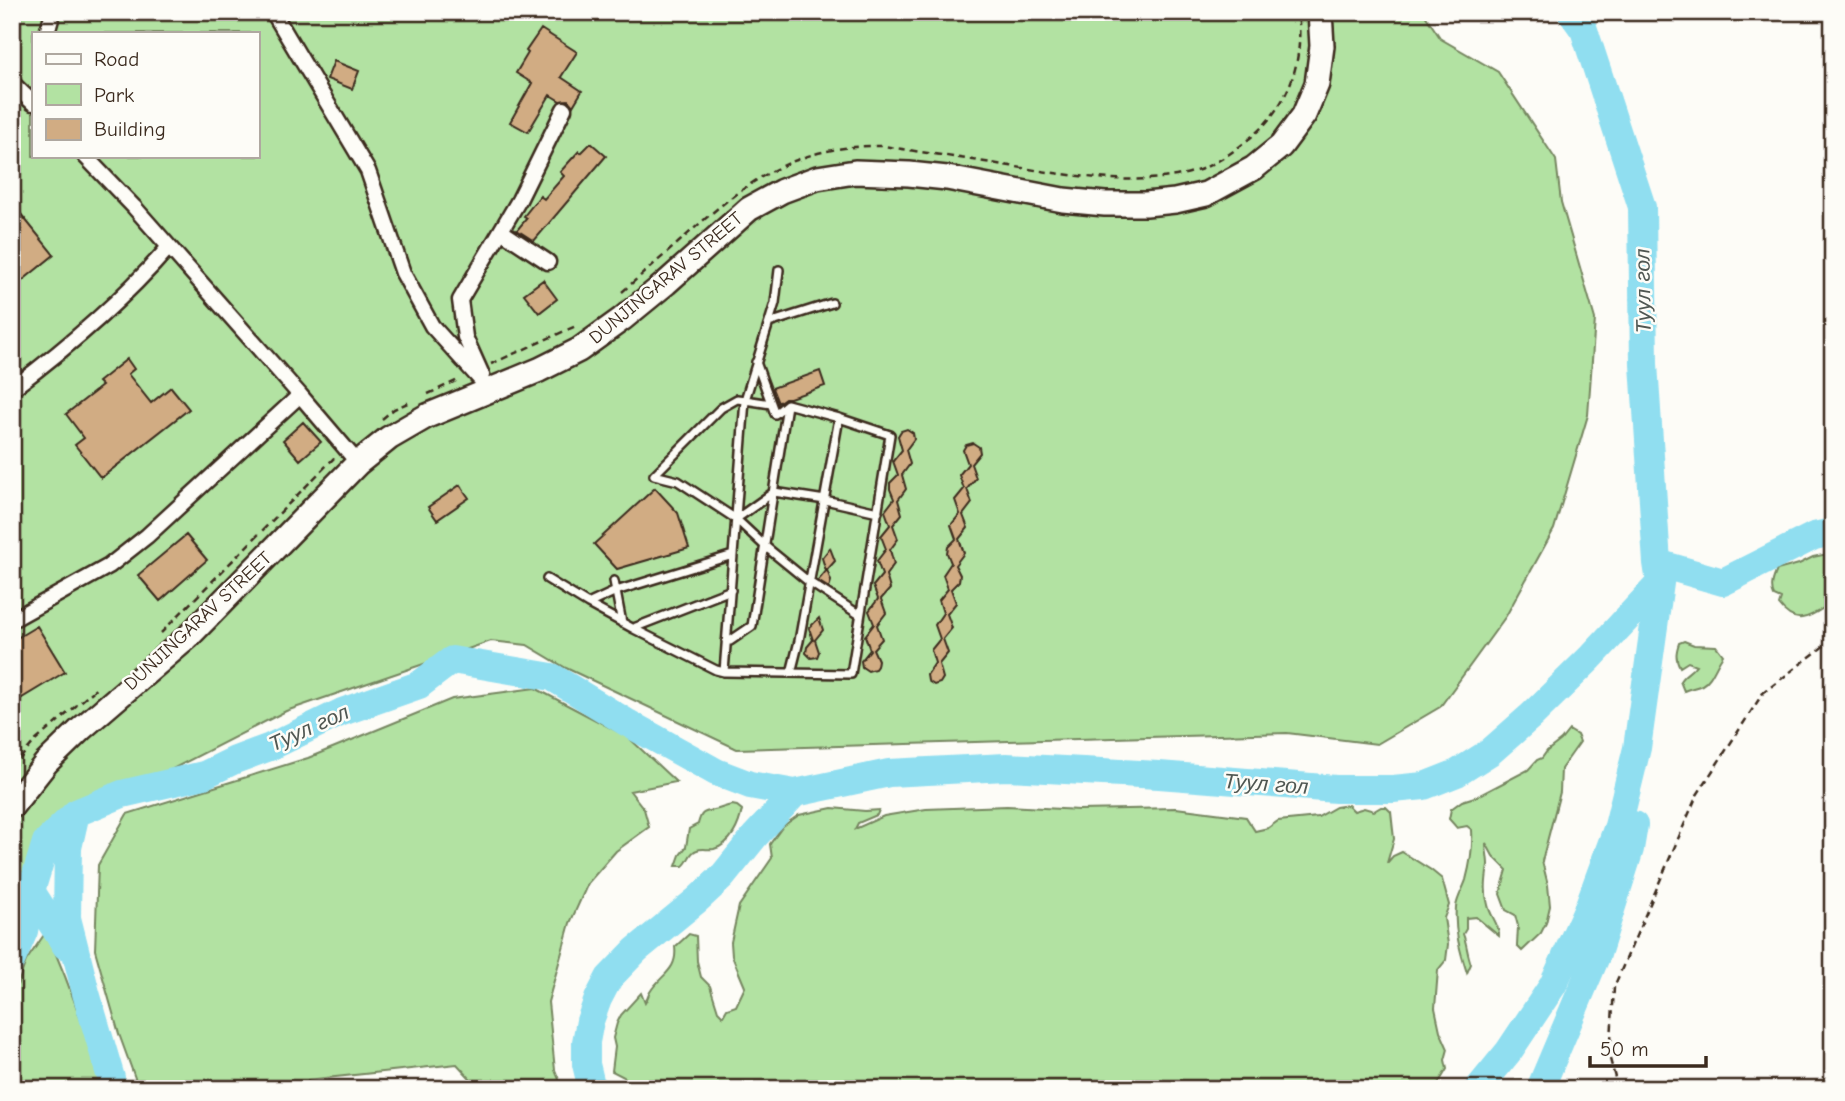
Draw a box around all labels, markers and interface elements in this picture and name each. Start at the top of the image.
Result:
legend [32,32,259,158]
text: Road [94,47,139,71]
text: Park [94,83,134,107]
text: Building [94,117,166,141]
street label: DUNJINGARAV STREET [585,207,747,349]
water label: Туул гол [1630,248,1656,334]
street label: DUNJINGARAV STREET [120,547,276,695]
water label: Туул гол [265,700,353,756]
water label: Туул гол [1223,769,1309,799]
scale bar [1590,1024,1705,1068]
text: 50 m [1600,1037,1649,1061]

